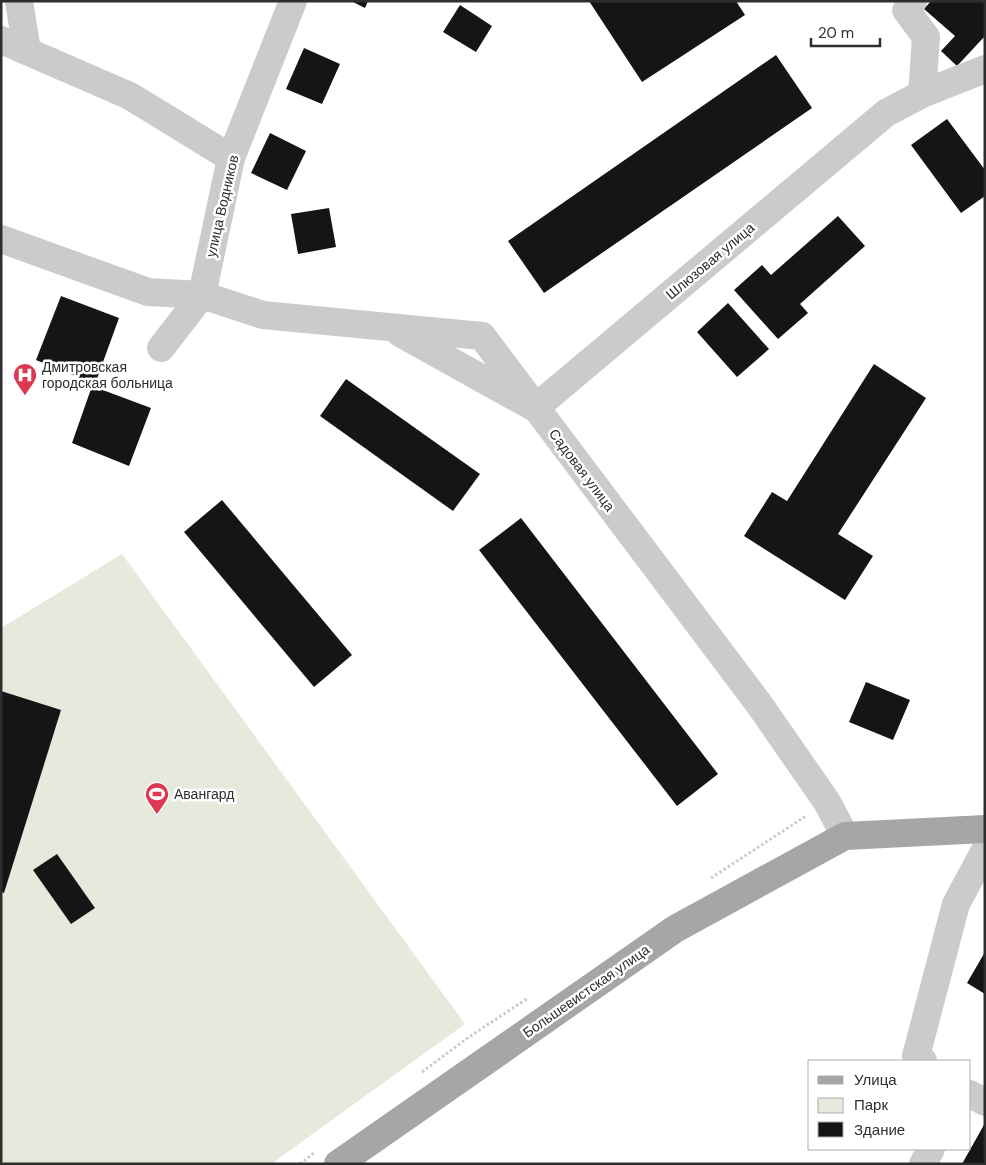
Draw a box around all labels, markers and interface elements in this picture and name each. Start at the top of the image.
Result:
scale bar [811,15,880,47]
text: 20 m [818,23,854,43]
street label: улица Водников [202,153,242,259]
street label: Шлюзовая улица [662,218,758,303]
place label: Дмитровская городская больница [42,358,173,392]
hospital icon: Дмитровская городская больница [12,362,38,396]
street label: Садовая улица [545,425,619,515]
sports icon: Авангард [144,781,170,815]
place label: Авангард [174,785,234,803]
street label: Большевистская улица [519,940,653,1042]
legend [808,1060,971,1150]
text: Улица [854,1070,897,1090]
text: Парк [854,1095,888,1115]
text: Здание [854,1120,905,1140]

